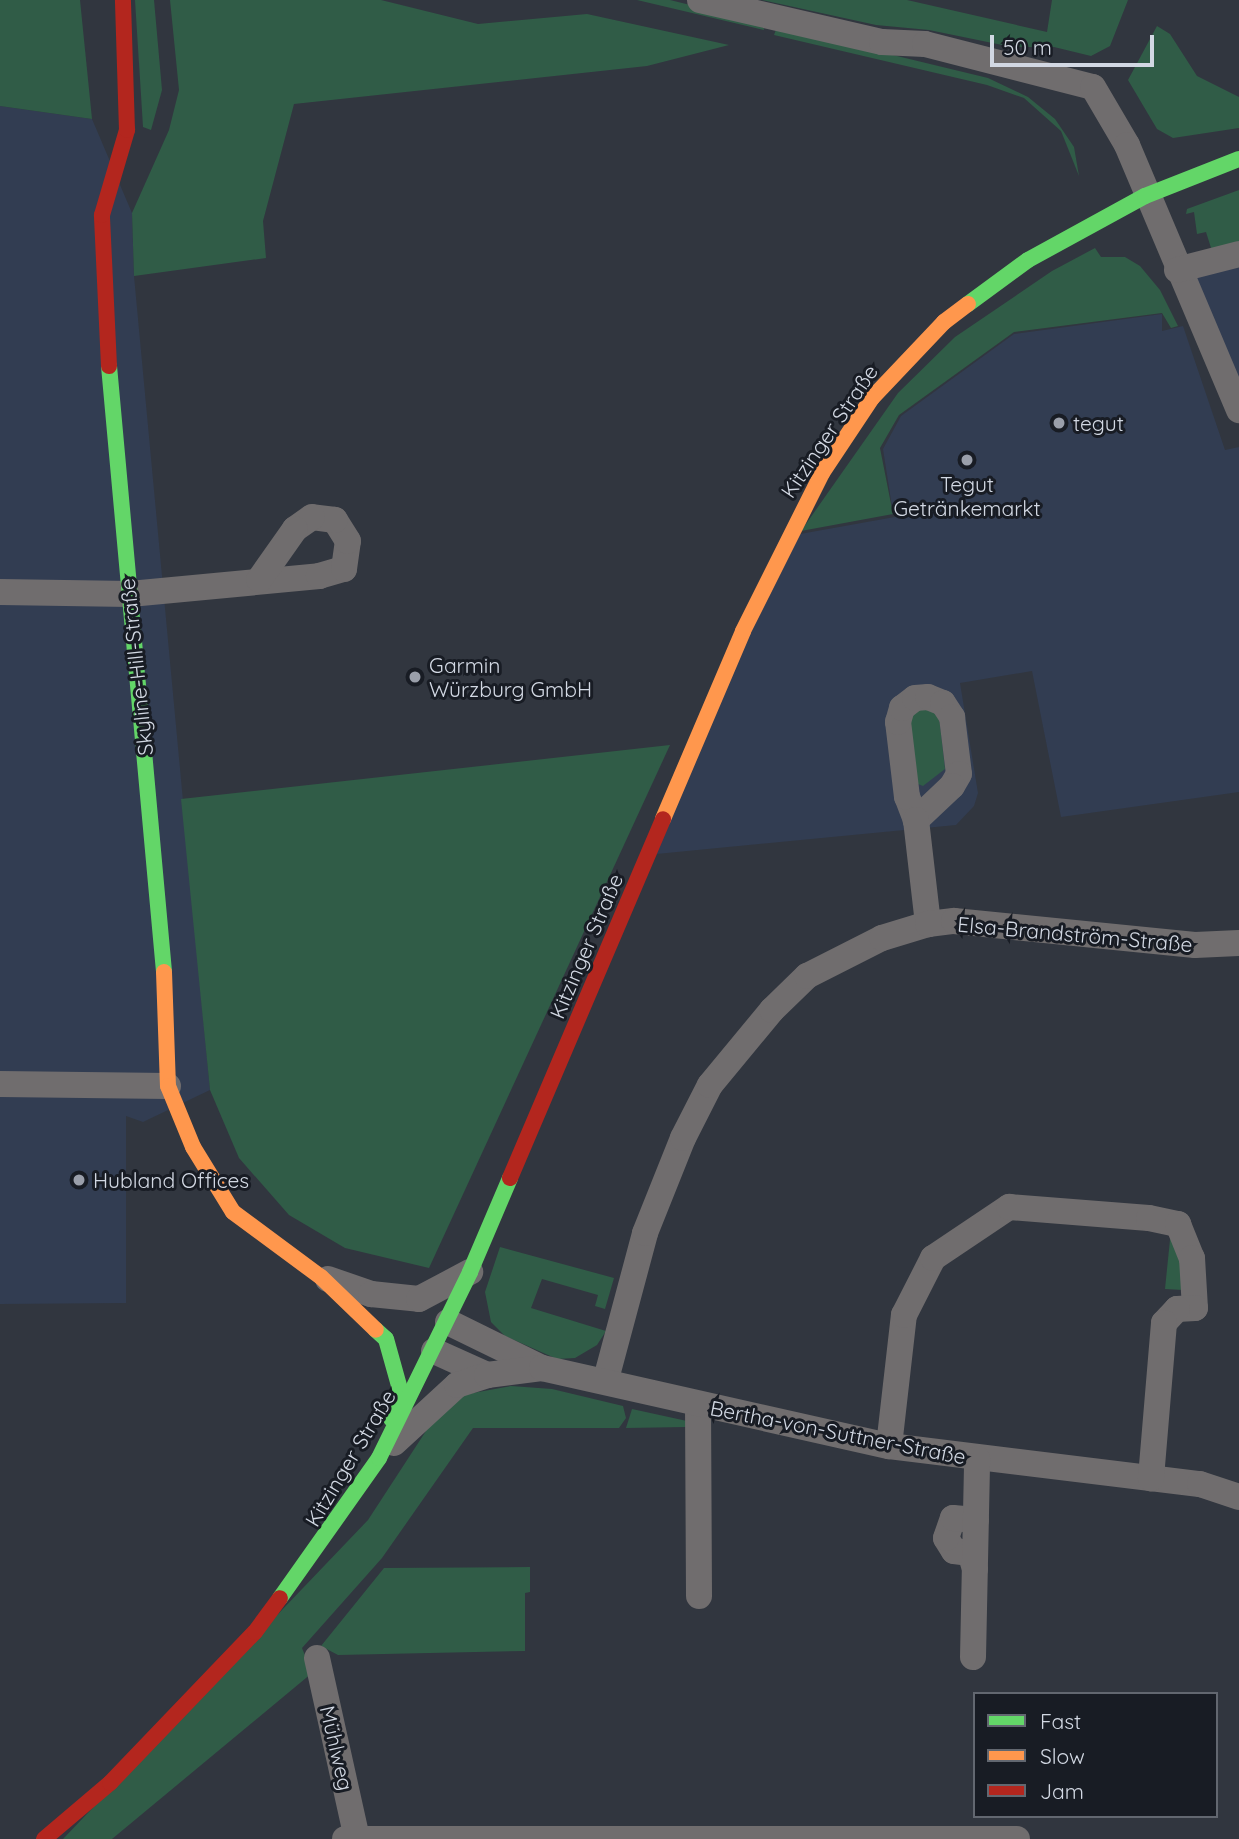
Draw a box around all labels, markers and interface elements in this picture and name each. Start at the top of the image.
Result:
scale bar [994,21,1158,65]
text: 50 m [1003,34,1052,60]
street label: Kitzinger Straße [775,360,883,502]
place label: tegut [1073,410,1124,436]
marker: tegut [1051,415,1067,431]
marker: Tegut Getränkemarkt [959,452,975,468]
place label: Tegut Getränkemarkt [893,471,1041,521]
street label: Skyline-Hill-Straße [114,577,158,757]
place label: Garmin Würzburg GmbH [429,652,592,702]
marker: Garmin Würzburg GmbH [407,669,423,685]
street label: Kitzinger Straße [544,870,628,1022]
street label: Elsa-Brandström-Straße [956,911,1194,957]
place label: Hubland Offices [93,1167,249,1193]
marker: Hubland Offices [71,1172,87,1188]
street label: Kitzinger Straße [299,1385,401,1531]
street label: Bertha-von-Suttner-Straße [708,1395,968,1469]
legend [973,1692,1218,1818]
street label: Mühlweg [315,1703,359,1793]
text: Fast [1040,1708,1081,1734]
text: Slow [1040,1743,1085,1769]
text: Jam [1040,1778,1084,1804]

